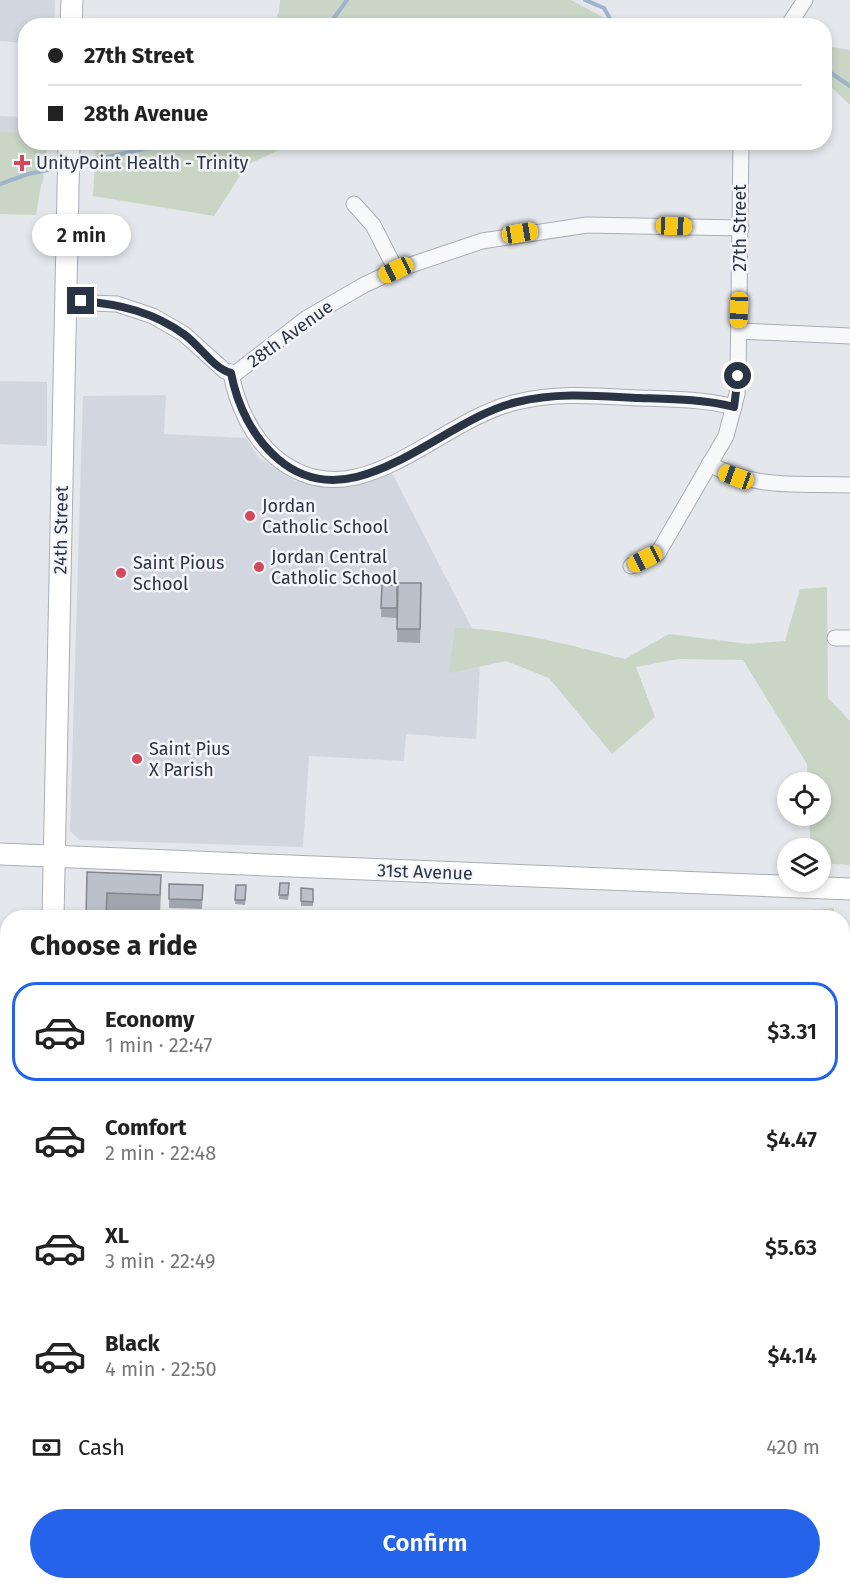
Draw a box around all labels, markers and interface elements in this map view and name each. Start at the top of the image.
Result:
text: 27th Street [84,42,194,69]
text: 28th Avenue [84,100,208,127]
place label: UnityPoint Health - Trinity [36,152,249,174]
marker: UnityPoint Health - Trinity [13,154,31,172]
street label: 27th Street [729,184,751,272]
callout: 2 min [32,214,130,256]
car [656,216,692,236]
car [501,221,539,245]
text: 2 min [57,223,106,247]
car [376,254,416,286]
route end [67,287,94,314]
car [729,292,749,328]
street label: 28th Avenue [243,296,337,372]
route start [724,362,751,389]
car [716,462,756,492]
street label: 24th Street [49,485,73,575]
place label: Jordan Catholic School [262,495,388,538]
marker: Jordan Catholic School [243,509,257,523]
car [625,543,665,575]
place label: Jordan Central Catholic School [271,546,397,589]
place label: Saint Pious School [133,552,224,595]
marker: Jordan Central Catholic School [252,560,266,574]
marker: Saint Pious School [114,566,128,580]
place label: Saint Pius X Parish [149,738,230,781]
marker: Saint Pius X Parish [130,752,144,766]
map controls [777,772,831,892]
button: locate [777,772,831,826]
button: layers [777,838,831,892]
street label: 31st Avenue [377,859,473,885]
text: Choose a ride [30,930,197,962]
icon: car [33,1005,87,1059]
text: Economy [105,1006,194,1033]
text: $3.31 [767,1018,817,1045]
text: 1 min · 22:47 [105,1033,212,1057]
icon: car [33,1113,87,1167]
text: Comfort [105,1114,186,1141]
text: $4.47 [766,1126,817,1153]
text: 2 min · 22:48 [105,1141,216,1165]
icon: car [33,1221,87,1275]
text: XL [105,1222,129,1249]
text: $5.63 [765,1234,817,1261]
text: 3 min · 22:49 [105,1249,215,1273]
icon: car [33,1329,87,1383]
text: Black [105,1330,160,1357]
text: $4.14 [767,1342,817,1369]
text: 4 min · 22:50 [105,1357,217,1381]
icon: cash [30,1431,63,1464]
text: Cash [78,1434,125,1461]
text: 420 m [766,1435,820,1459]
button: Confirm [30,1509,820,1578]

